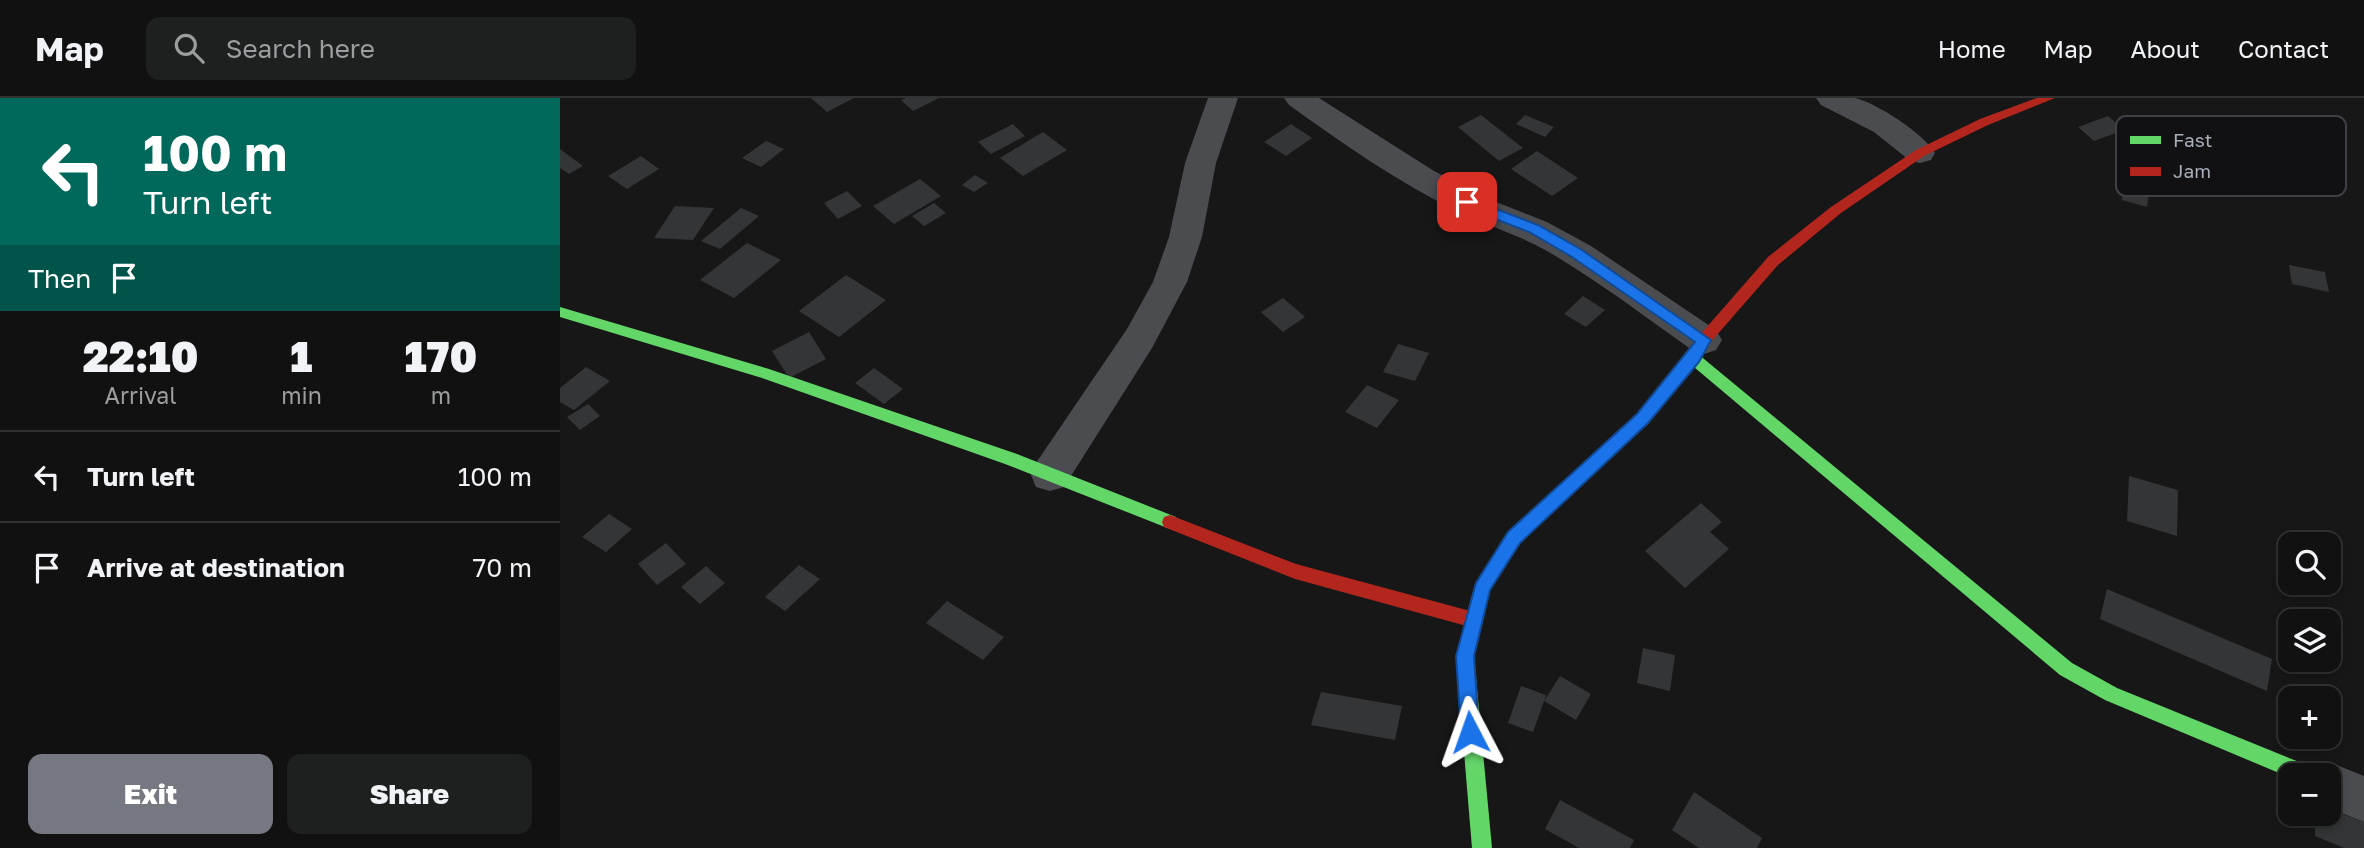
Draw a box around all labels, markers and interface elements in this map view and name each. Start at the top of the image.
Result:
search box [146,17,636,80]
text: Map [35,29,104,68]
icon: search [170,29,208,67]
text: Search here [226,33,375,64]
text: Home [1938,34,2006,63]
text: Map [2044,34,2093,63]
text: About [2131,34,2200,63]
text: Contact [2238,34,2329,63]
legend [2116,116,2346,196]
text: 100 m [143,123,287,182]
icon: left [28,126,119,217]
text: Fast [2173,128,2212,151]
text: Jam [2173,159,2211,182]
pin [1437,172,1497,232]
text: Turn left [143,183,272,221]
icon: arrive [1448,183,1486,221]
icon: arrive [105,259,143,297]
text: Then [28,263,91,294]
text: 22:10 [83,331,198,381]
text: 1 [290,331,313,381]
text: 170 [404,331,477,381]
text: Arrival [105,381,177,409]
text: min [281,381,322,409]
text: m [431,381,451,409]
icon: left [28,458,66,496]
text: Turn left [87,461,195,492]
text: 100 m [458,461,532,492]
map controls [2278,532,2341,826]
button: search [2278,532,2341,595]
icon: arrive [28,549,66,587]
text: Arrive at destination [87,552,345,583]
text: 70 m [473,552,532,583]
button: layers [2278,609,2341,672]
button: + [2278,686,2341,749]
position arrow [1433,695,1507,769]
button: Exit [28,754,273,834]
button: Share [287,754,532,834]
button: − [2278,763,2341,826]

